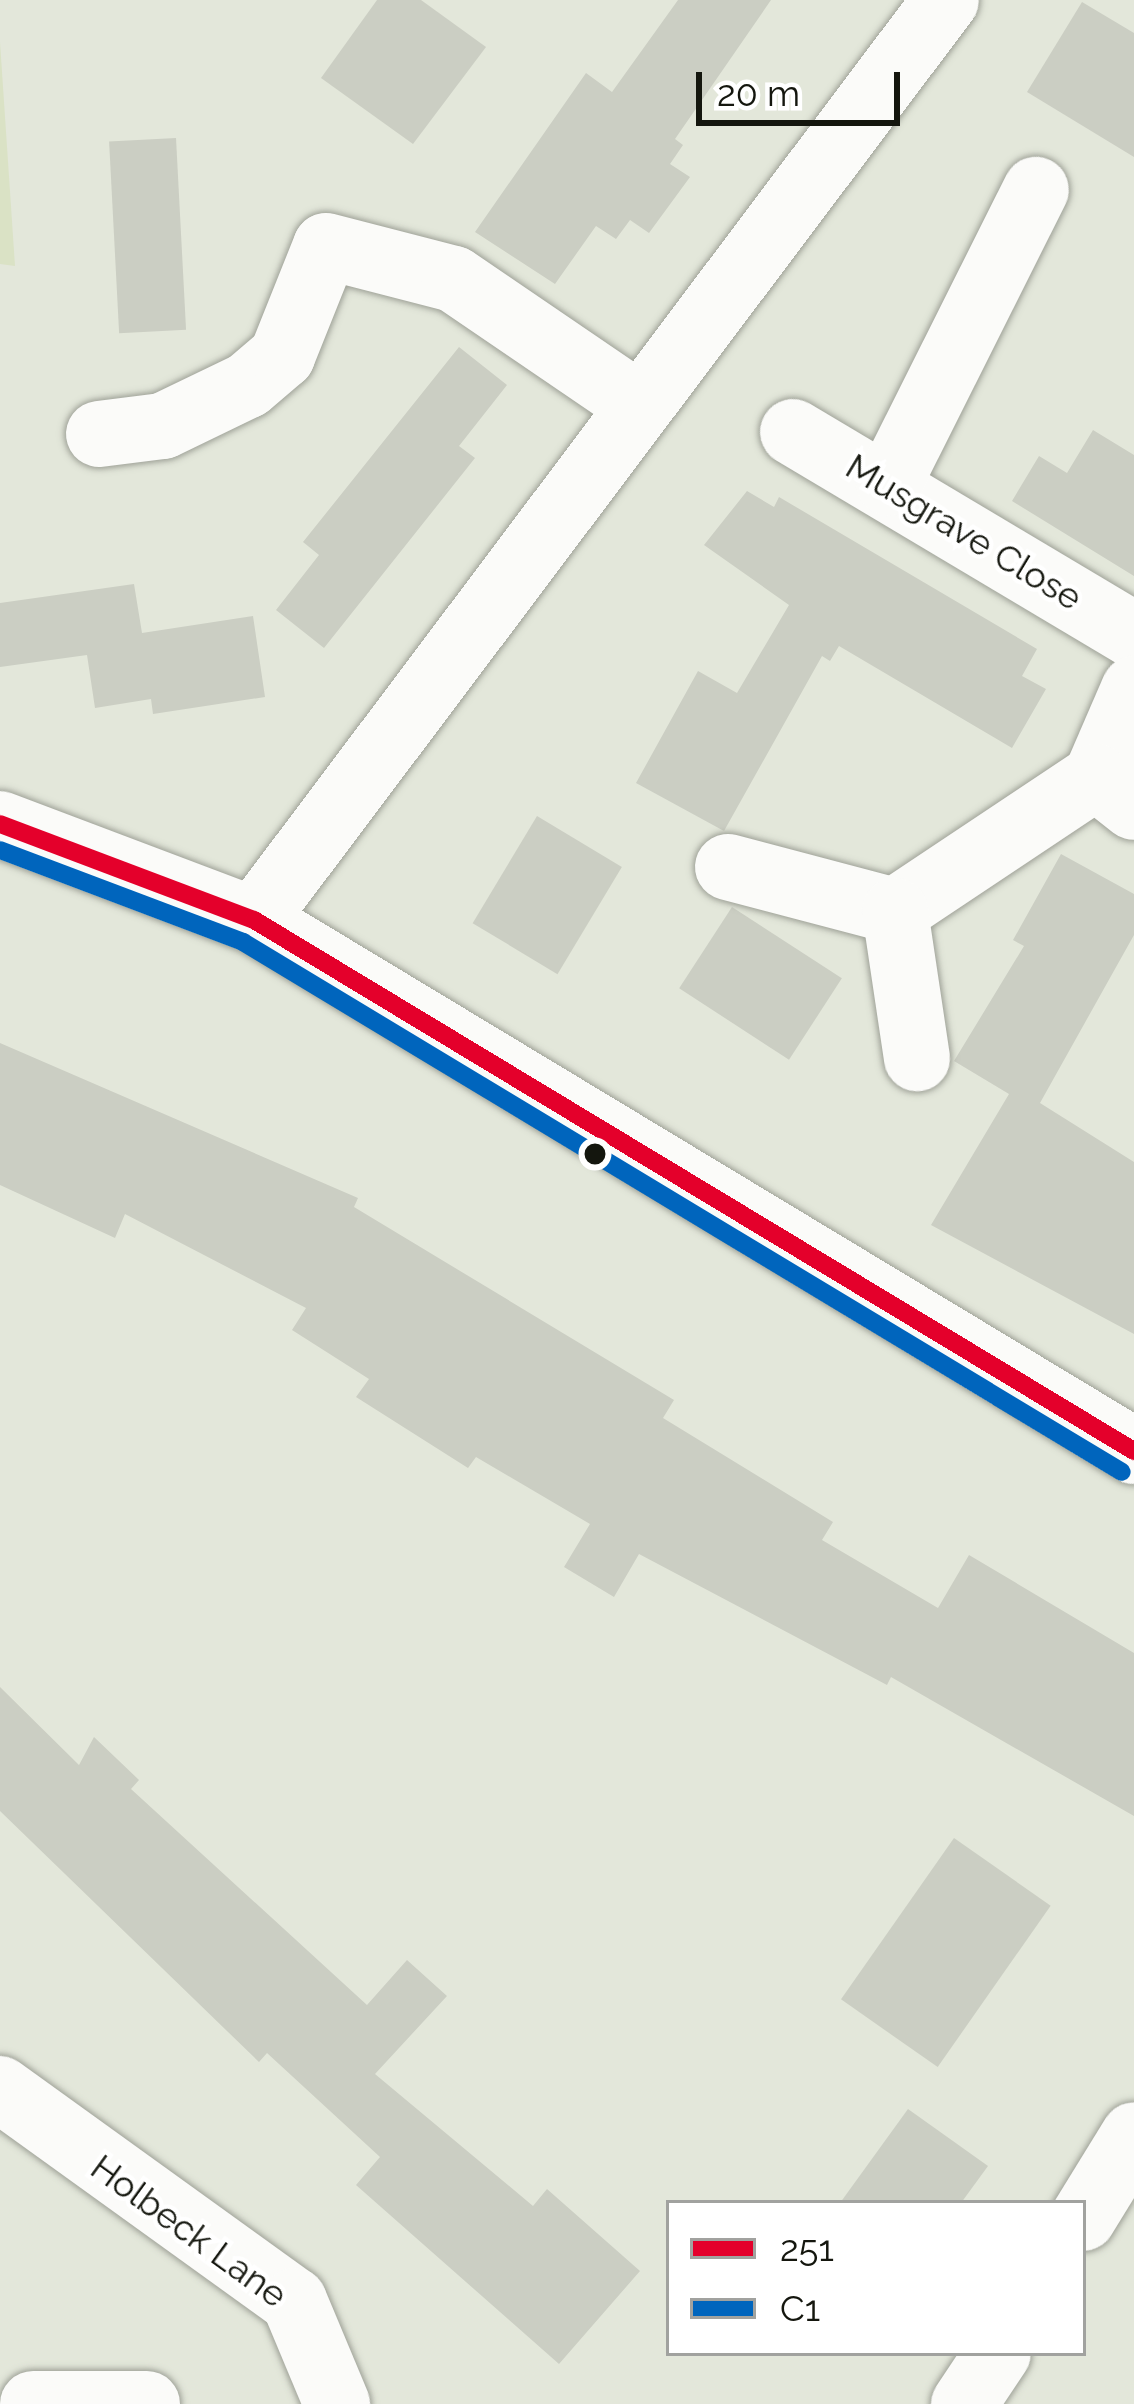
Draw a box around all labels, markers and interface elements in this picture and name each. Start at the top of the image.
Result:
scale bar [702,48,906,122]
text: 20 m [717,72,800,114]
street label: Musgrave Close [838,445,1090,619]
unlabelled marker [584,1143,606,1165]
street label: Holbeck Lane [83,2145,295,2317]
legend [666,2200,1086,2356]
text: 251 [780,2227,834,2269]
text: C1 [780,2287,820,2329]

